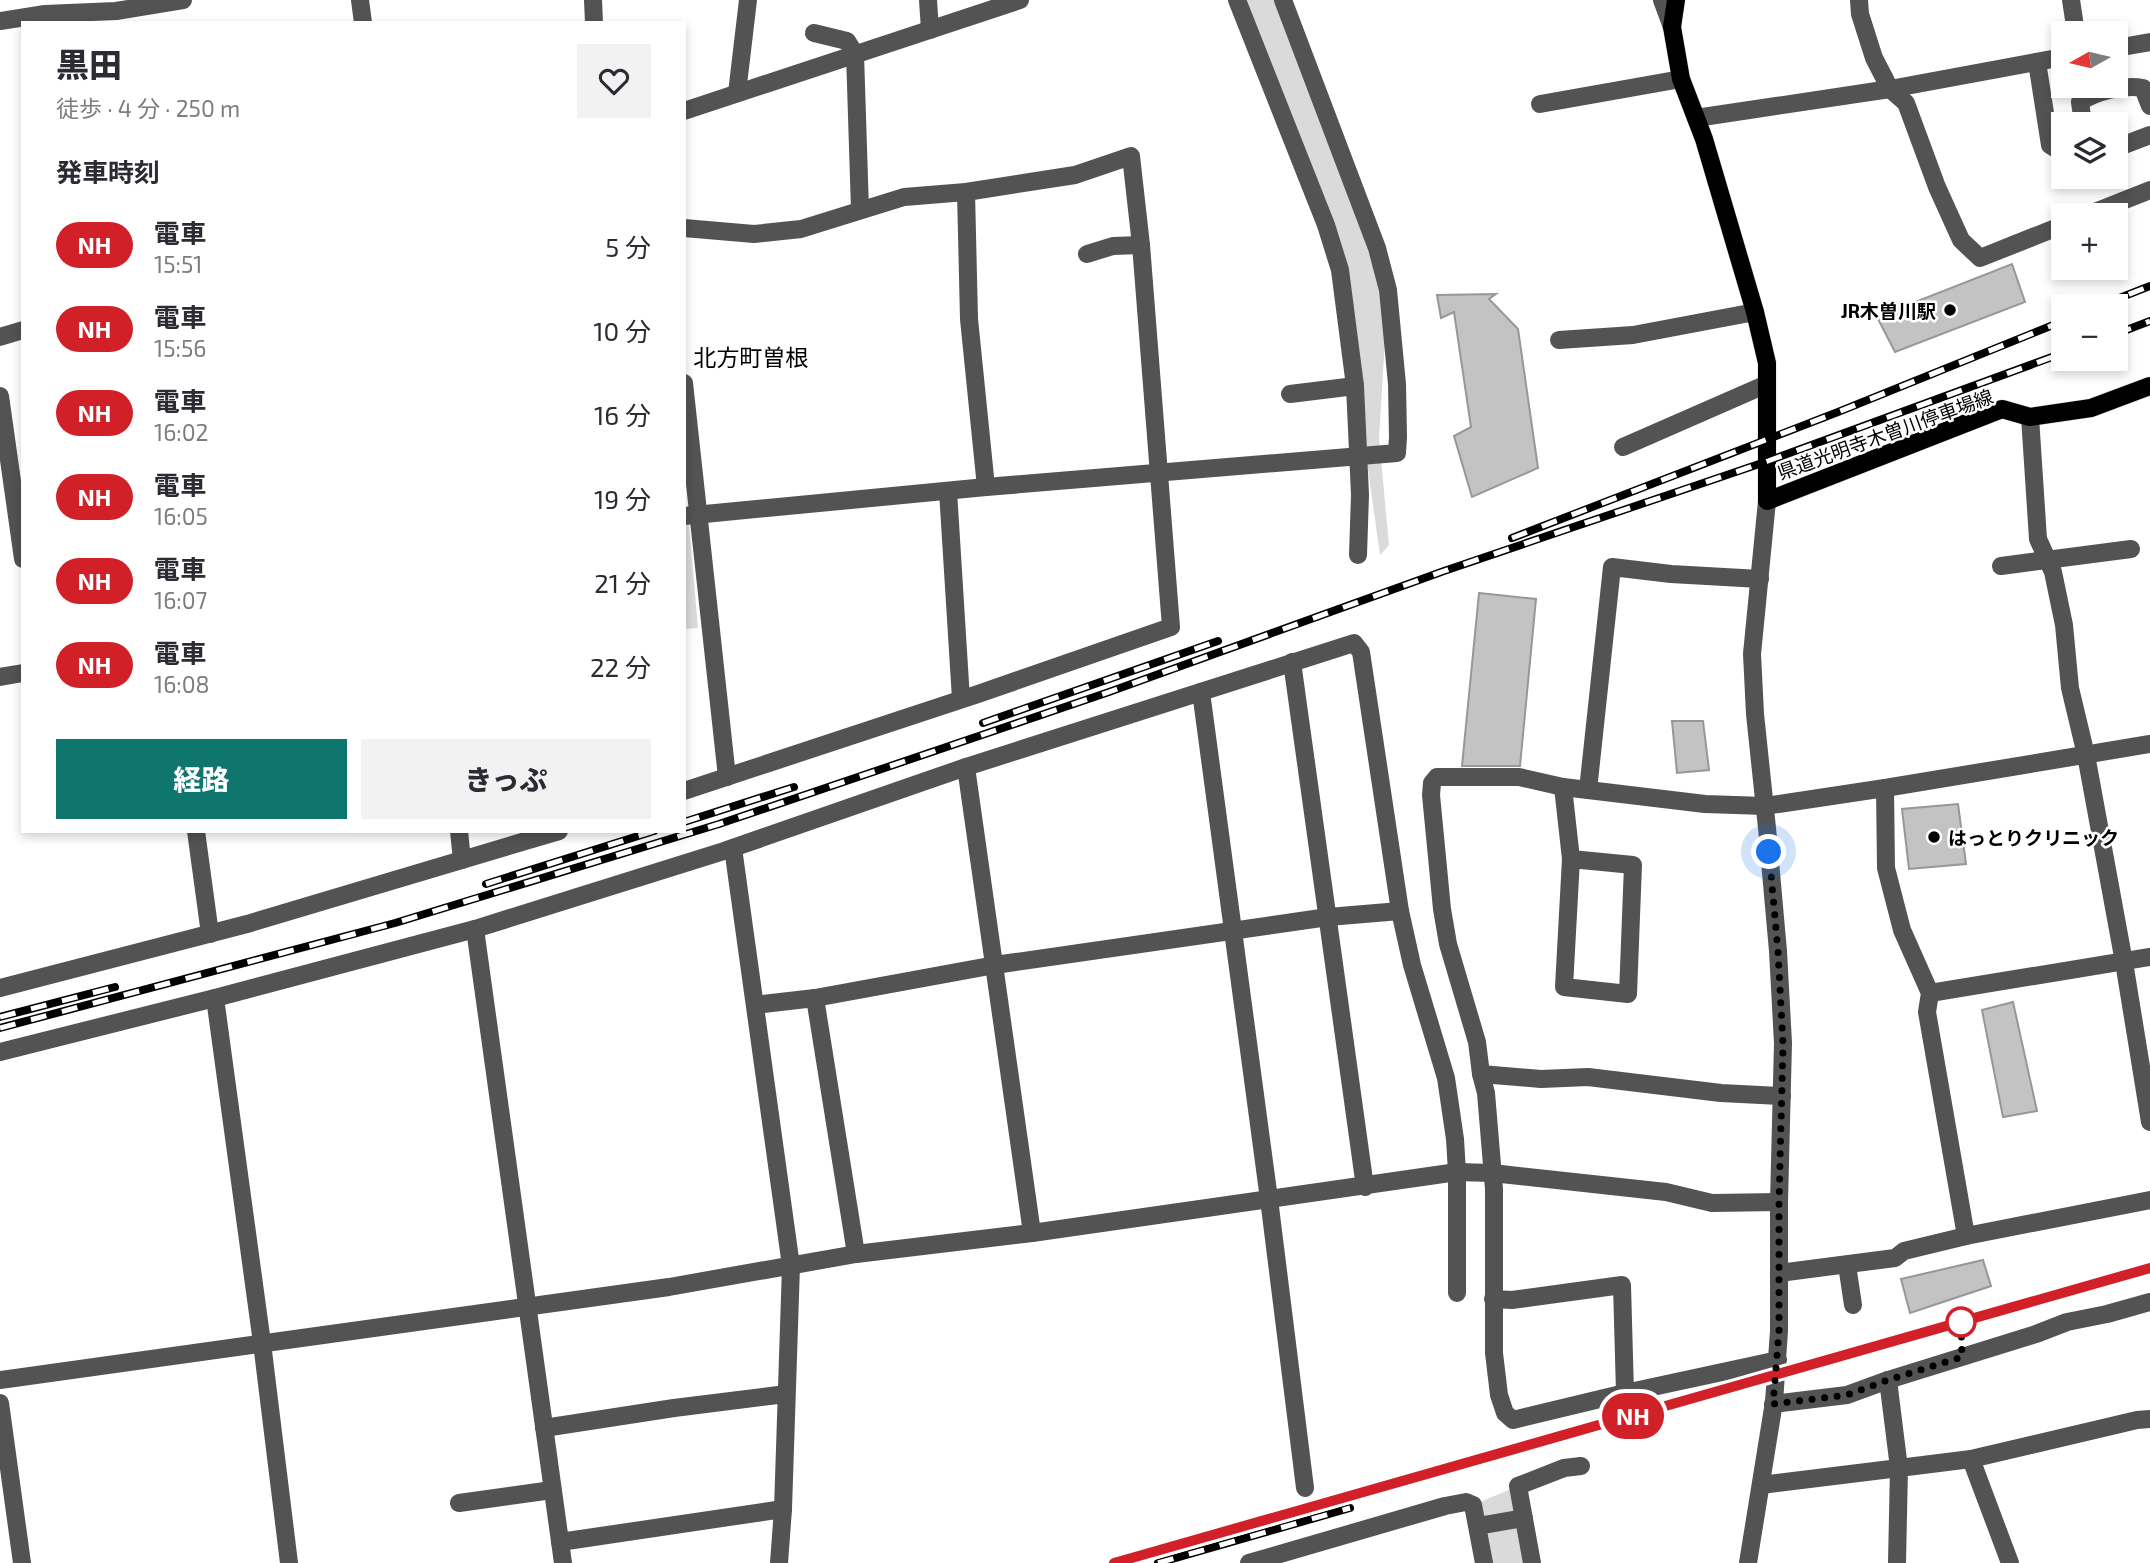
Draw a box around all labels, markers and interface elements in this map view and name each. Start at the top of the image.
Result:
north arrow [2051,21,2128,98]
map controls [2051,21,2128,371]
text: 黒田 [56,44,122,84]
button: heart [577,44,651,118]
text: 徒歩 · 4 分 · 250 m [56,94,240,122]
button: layers [2051,112,2128,189]
text: 発車時刻 [56,156,160,187]
button: + [2051,203,2128,280]
text: 電車 [154,217,206,248]
text: NH [78,230,111,259]
text: 5 分 [605,231,651,262]
text: 15:51 [154,250,202,278]
button: − [2051,294,2128,371]
place label: JR木曽川駅 [1841,299,1936,322]
text: 電車 [154,301,206,332]
marker: JR木曽川駅 [1942,302,1958,318]
text: NH [78,314,111,343]
text: 10 分 [593,315,651,346]
text: 15:56 [154,334,206,362]
district label: 北方町曽根 [694,343,809,371]
street label: 県道光明寺木曽川停車場線 [1774,384,1996,484]
text: 電車 [154,385,206,416]
text: NH [78,398,111,427]
text: 16 分 [594,399,651,430]
text: 16:02 [154,418,209,446]
text: 電車 [154,469,206,500]
text: NH [78,482,111,511]
text: 19 分 [594,483,651,514]
text: 16:05 [154,502,208,530]
text: 電車 [154,553,206,584]
text: NH [78,566,111,595]
text: 21 分 [594,567,651,598]
text: 16:07 [154,586,207,614]
text: 電車 [154,637,206,668]
text: NH [78,650,111,679]
text: 22 分 [590,651,651,682]
text: 16:08 [154,670,210,698]
button: 経路 [56,739,347,819]
button: きっぷ [361,739,651,819]
place label: はっとりクリニック [1948,826,2119,849]
marker: はっとりクリニック [1926,829,1942,845]
your location [1751,834,1786,869]
unlabelled marker [1946,1307,1976,1337]
line badge: NH [1602,1393,1664,1439]
text: NH [1616,1401,1650,1430]

